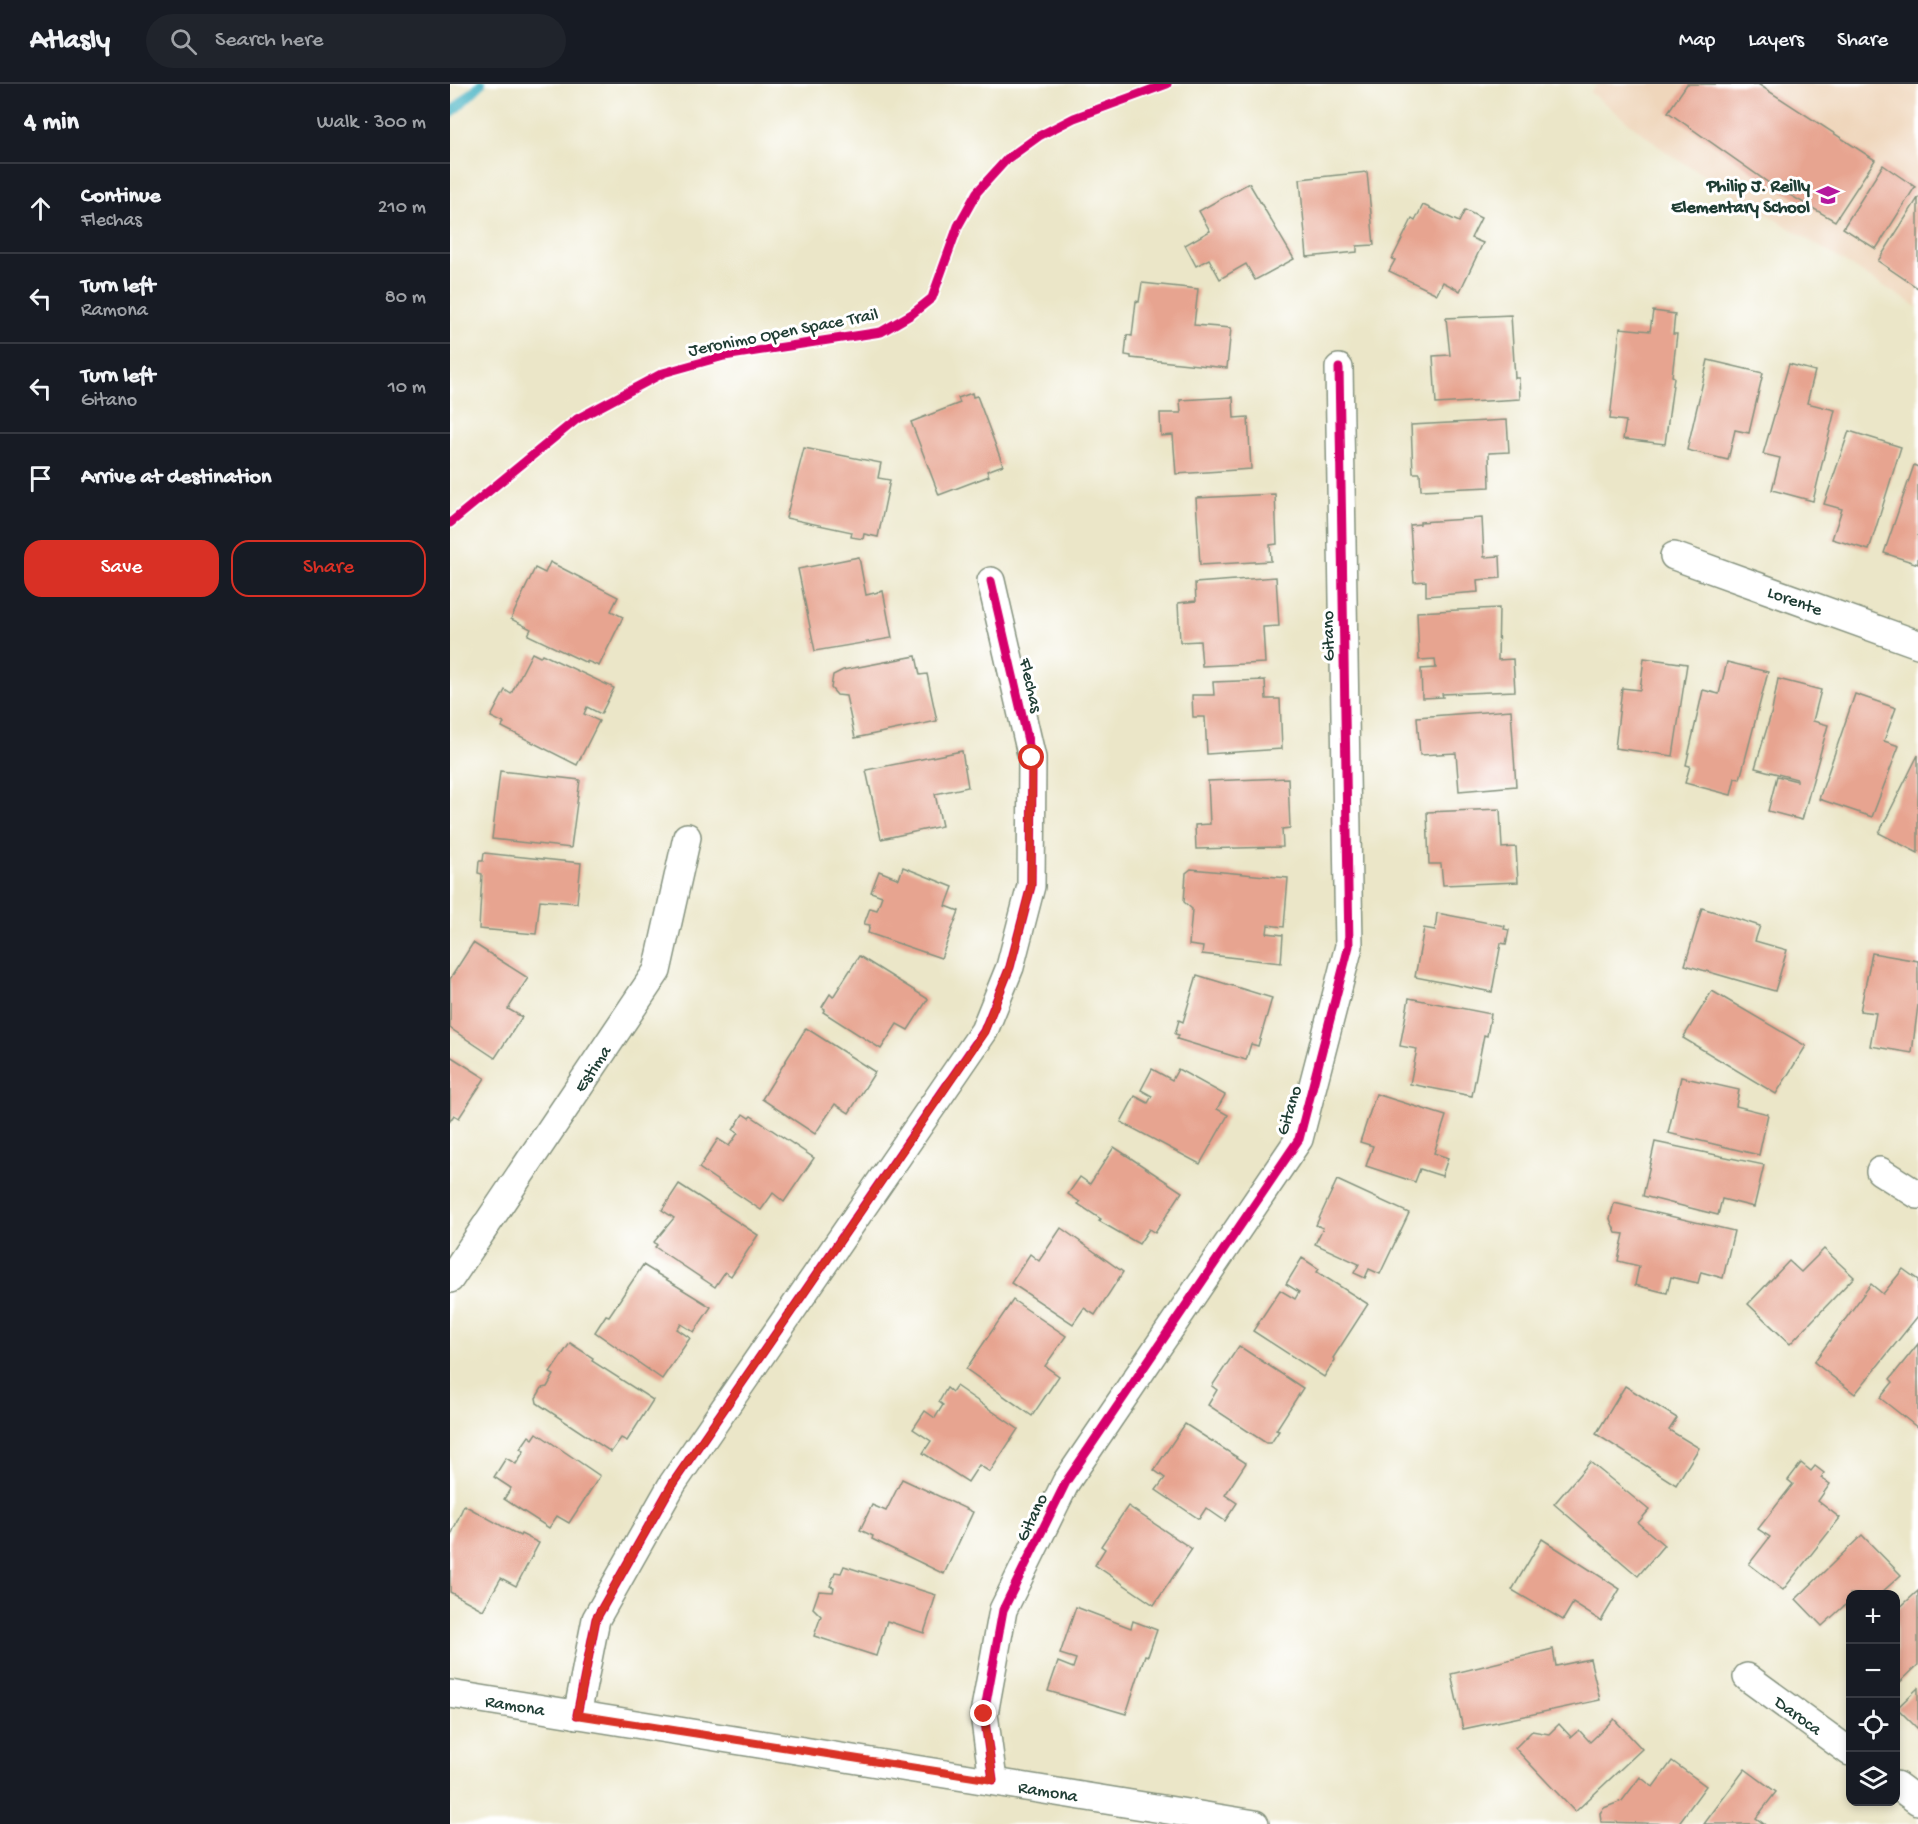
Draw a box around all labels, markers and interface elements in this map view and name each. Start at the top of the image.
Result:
search box [146,14,566,68]
text: Atlasly [30,25,110,58]
icon: search [167,25,200,58]
text: Search here [215,28,323,54]
text: Map [1679,29,1715,54]
text: Layers [1748,29,1804,54]
text: Share [1837,29,1888,54]
text: 4 min [24,108,79,139]
text: Walk · 300 m [317,112,426,135]
place label: Philip J. Reilly Elementary School [1671,177,1810,219]
school or university icon: Philip J. Reilly Elementary School [1815,182,1841,208]
text: Continue [81,184,161,210]
icon: ahead [24,192,57,225]
text: 210 m [378,197,426,220]
text: Flechas [81,210,142,233]
text: Turn left [81,274,155,300]
icon: left [24,282,57,315]
text: 80 m [385,287,426,310]
text: Ramona [81,300,148,323]
street label: Jeronimo Open Space Trail [687,305,880,362]
text: Turn left [81,364,155,390]
icon: left [24,372,57,405]
text: 10 m [388,377,426,400]
text: Gitano [81,390,137,413]
icon: arrive [24,462,57,495]
text: Arrive at destination [81,465,271,491]
button: Save [24,540,219,597]
button: Share [231,540,426,597]
street label: Lorente [1764,583,1825,622]
street label: Gitano [1319,611,1340,661]
street label: Flechas [1013,655,1046,716]
route start [1018,744,1044,770]
street label: Estima [571,1041,618,1097]
street label: Gitano [1273,1084,1308,1138]
street label: Gitano [1013,1491,1054,1545]
map controls [1846,1590,1900,1806]
button: + [1846,1590,1900,1644]
button: − [1846,1644,1900,1698]
street label: Ramona [483,1692,547,1722]
street label: Daroca [1769,1692,1826,1742]
button: locate [1846,1698,1900,1752]
route end [970,1700,996,1726]
button: layers [1846,1752,1900,1806]
street label: Ramona [1016,1778,1080,1808]

